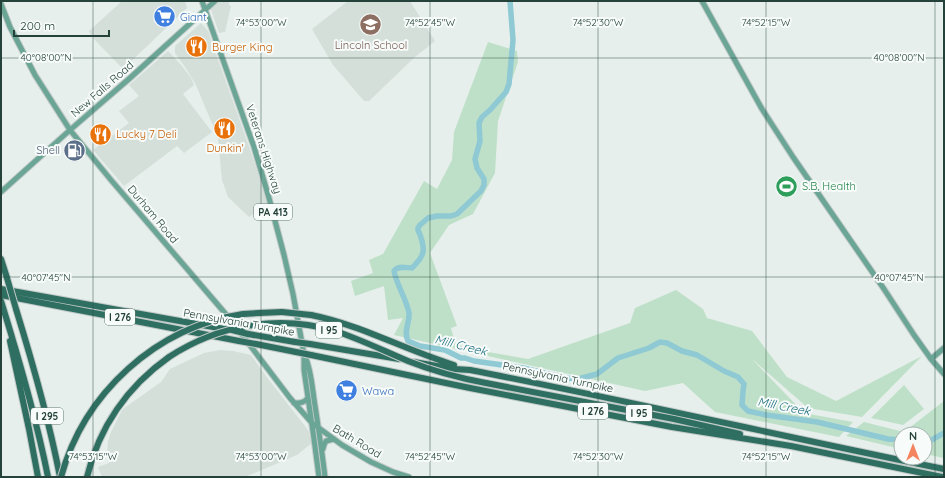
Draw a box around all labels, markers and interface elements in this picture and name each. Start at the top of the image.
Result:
supermarket icon: Giant [151,4,177,30]
place label: Giant [180,10,207,24]
scale bar [14,12,109,38]
school or university icon: Lincoln School [358,12,384,38]
text: 74°53'00"W [235,16,287,29]
text: 74°52'45"W [405,16,456,29]
text: 74°52'30"W [573,16,624,29]
text: 74°52'15"W [742,16,791,29]
text: 200 m [20,18,55,33]
restaurant icon: Burger King [184,34,210,60]
place label: Lincoln School [335,38,407,52]
place label: Burger King [212,40,273,54]
text: 40°08'00"N [21,51,71,64]
text: 40°08'00"N [874,51,924,64]
street label: New Falls Road [68,58,136,120]
street label: Veterans Highway [243,103,285,195]
restaurant icon: Dunkin' [212,115,238,141]
restaurant icon: Lucky 7 Deli [88,121,114,147]
place label: Lucky 7 Deli [116,127,177,141]
fuel station icon: Shell [62,137,88,163]
place label: Dunkin' [206,141,244,155]
place label: Shell [36,143,60,157]
sports icon: S.B. Health [773,173,799,199]
place label: S.B. Health [802,179,856,193]
street label: Durham Road [125,182,181,246]
road number: PA 413 [254,204,292,220]
text: 40°07'45"N [22,271,70,284]
text: 40°07'45"N [875,271,923,284]
street label: Pennsylvania Turnpike [182,305,296,339]
road number: I 276 [105,309,135,325]
road number: I 95 [316,322,342,338]
water label: Mill Creek [433,331,490,359]
street label: Pennsylvania Turnpike [501,358,615,396]
supermarket icon: Wawa [334,378,360,404]
place label: Wawa [362,384,394,398]
water label: Mill Creek [756,394,813,419]
road number: I 276 [578,403,608,419]
road number: I 95 [626,405,652,421]
road number: I 295 [31,408,63,424]
street label: Bath Road [330,421,384,461]
north arrow [893,426,933,466]
text: N [909,429,917,443]
text: 74°53'15"W [69,450,118,463]
text: 74°53'00"W [235,450,287,463]
text: 74°52'45"W [405,450,456,463]
text: 74°52'30"W [573,450,624,463]
text: 74°52'15"W [742,450,791,463]

